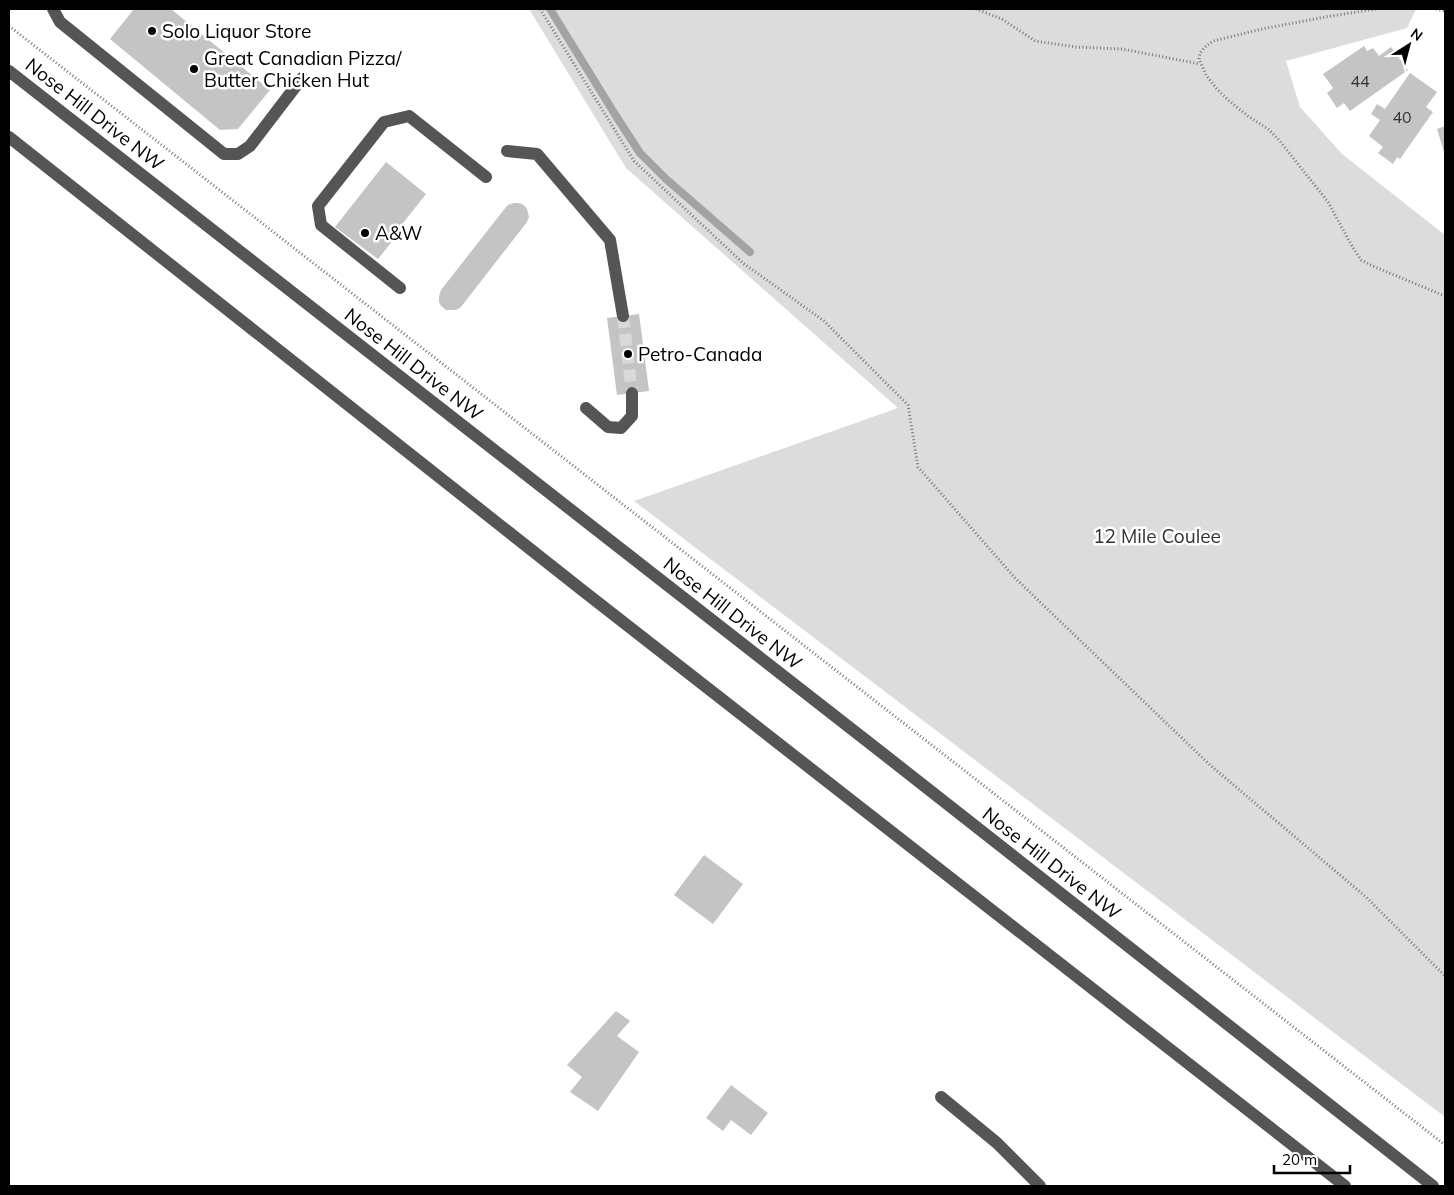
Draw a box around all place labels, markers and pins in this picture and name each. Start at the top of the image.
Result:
place label: Solo Liquor Store [162,19,311,43]
marker: Solo Liquor Store [146,25,158,37]
place label: Great Canadian Pizza/ Butter Chicken Hut [204,46,402,92]
marker: Great Canadian Pizza/ Butter Chicken Hut [188,63,200,75]
place label: A&W [375,221,422,245]
marker: A&W [359,227,371,239]
place label: Petro-Canada [638,342,762,366]
marker: Petro-Canada [622,348,634,360]

